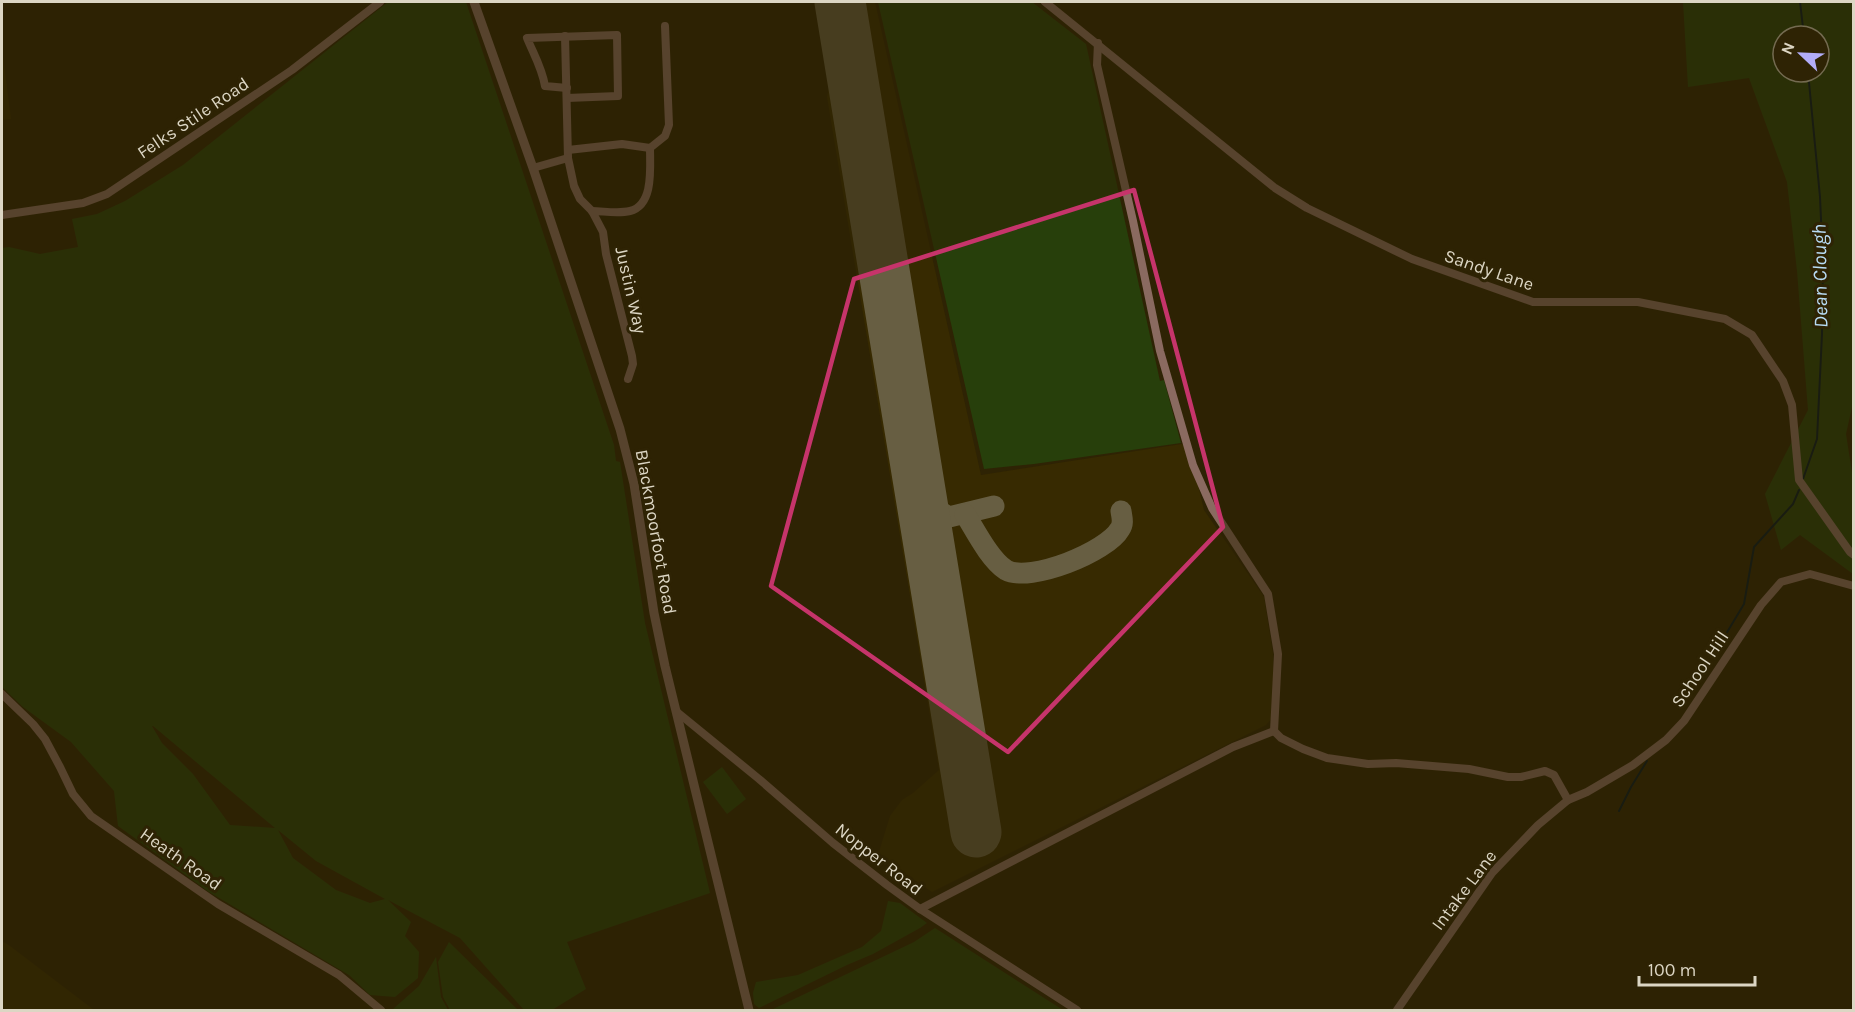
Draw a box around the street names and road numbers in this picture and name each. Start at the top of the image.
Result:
street label: Felks Stile Road [133,73,253,163]
street label: Justin Way [610,244,652,336]
street label: Sandy Lane [1441,244,1537,296]
street label: Blackmoorfoot Road [631,448,681,616]
street label: School Hill [1666,627,1734,711]
street label: Nopper Road [831,818,927,900]
street label: Heath Road [136,823,226,895]
street label: Intake Lane [1427,846,1501,934]

